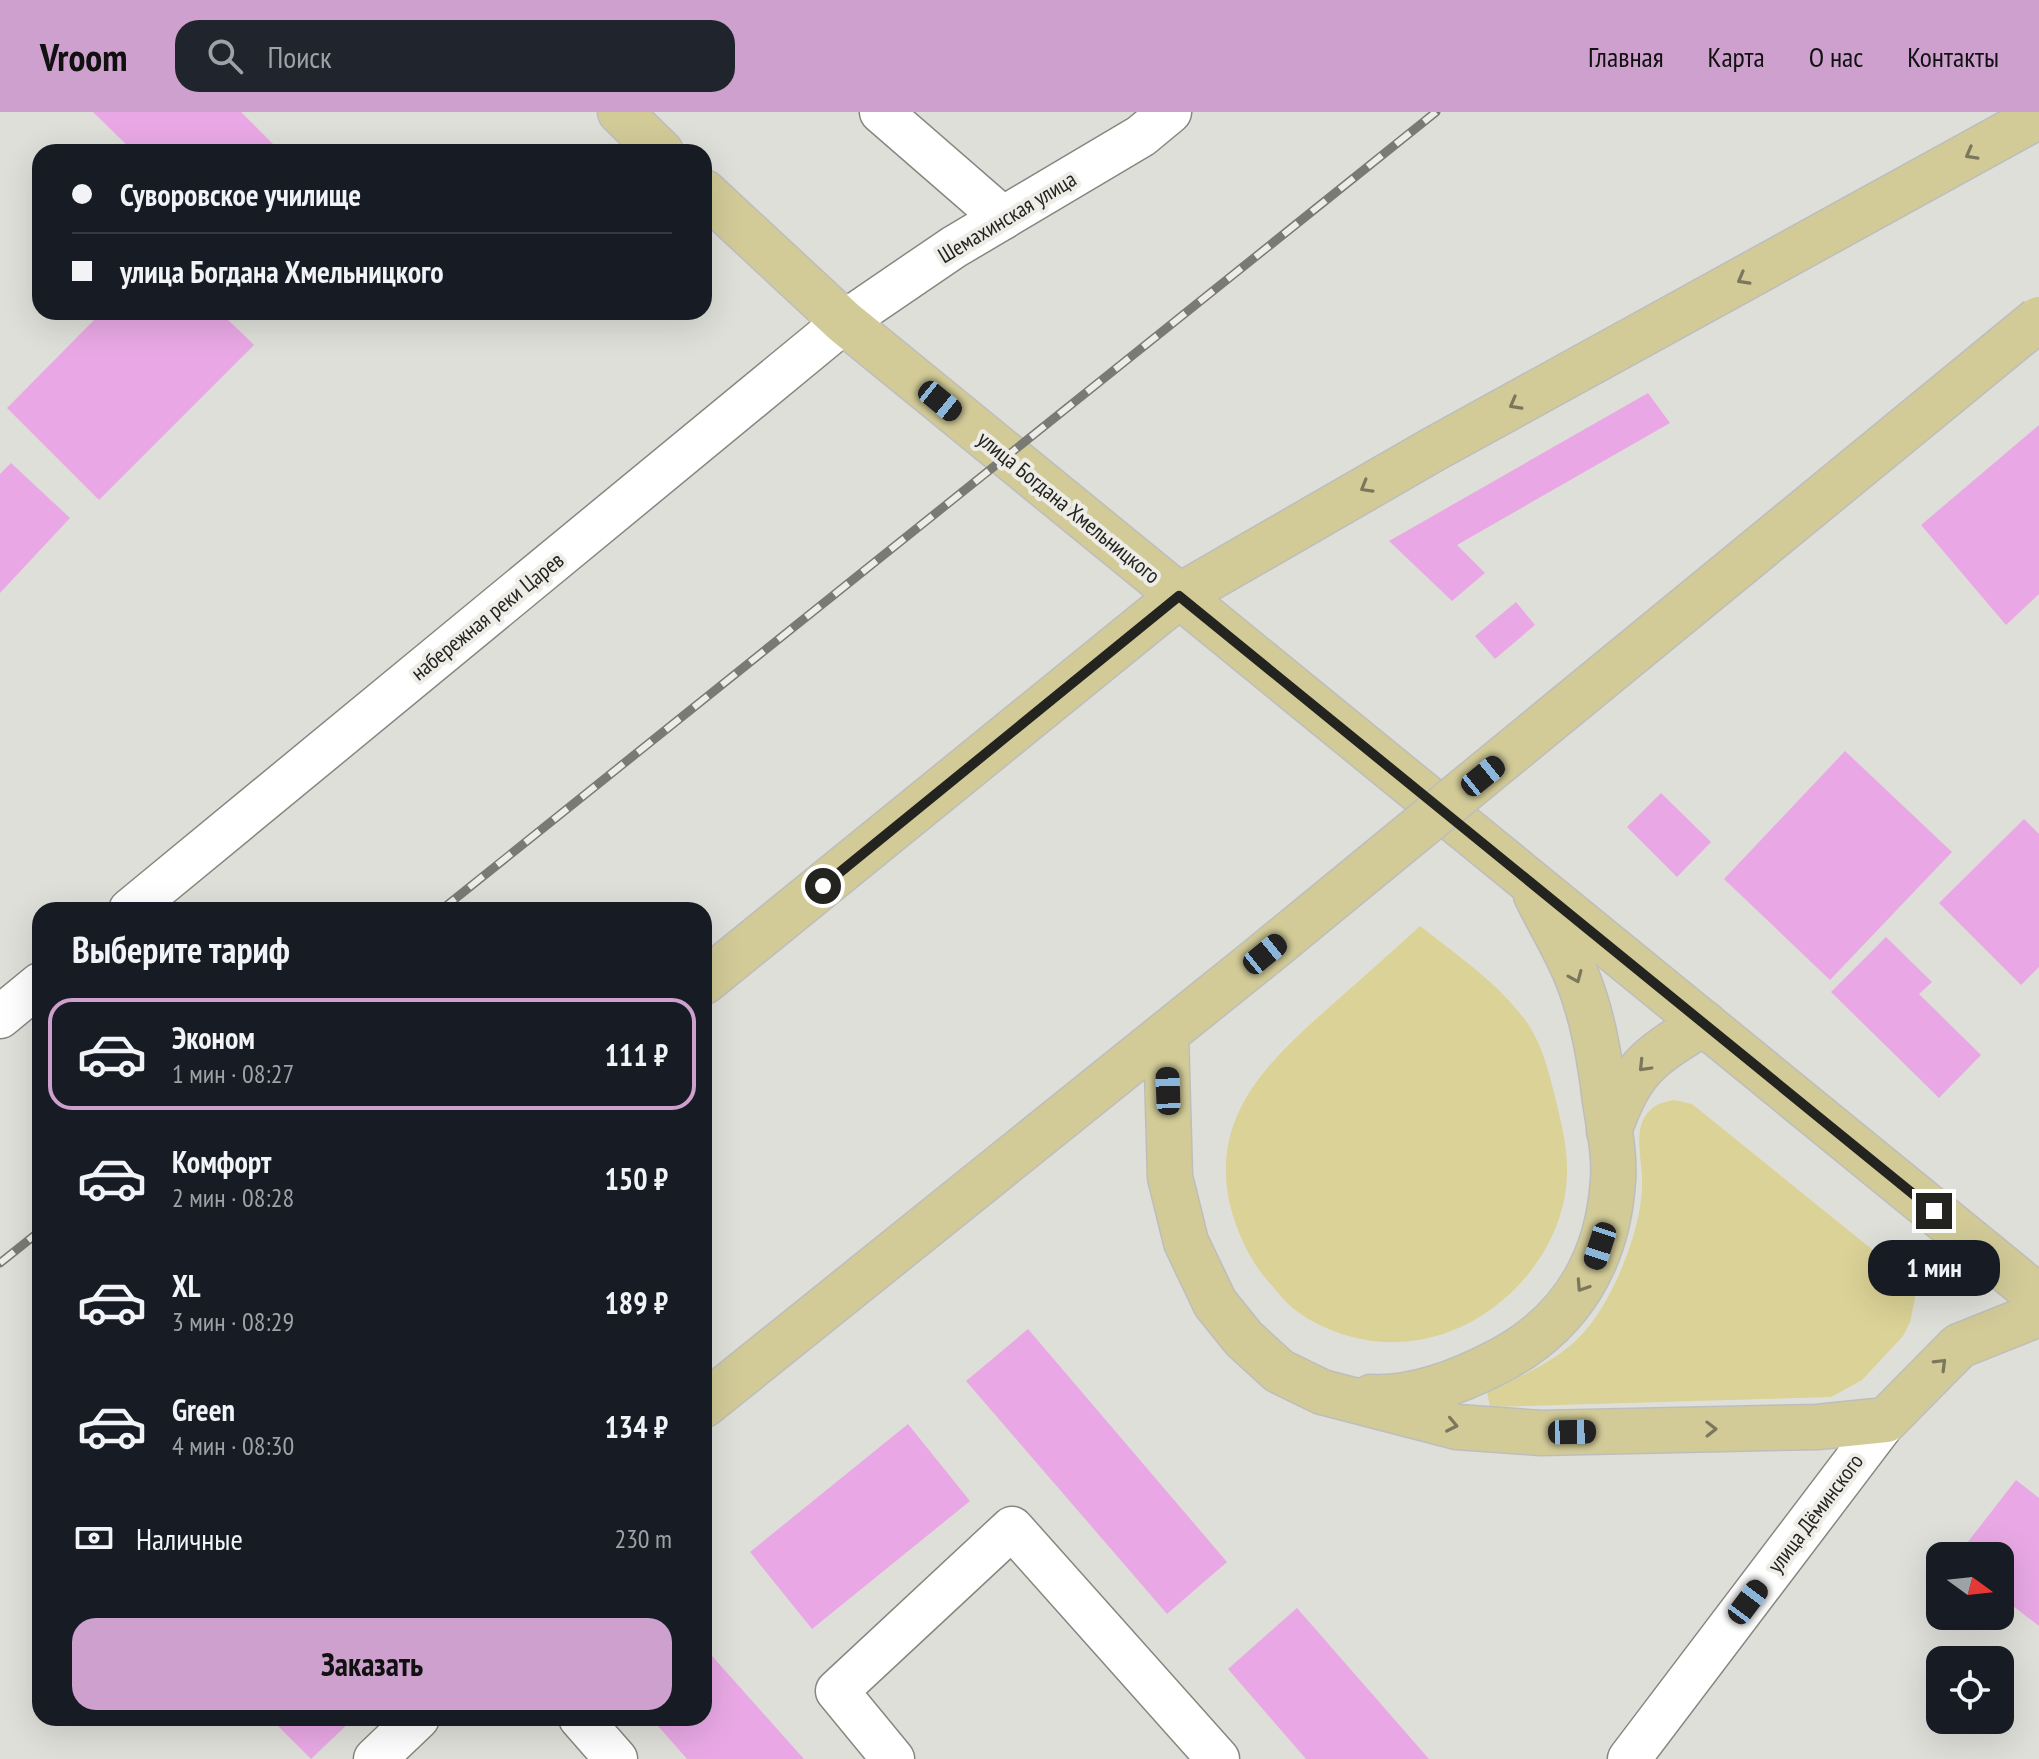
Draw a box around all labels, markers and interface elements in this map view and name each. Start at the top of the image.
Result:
search box [175,20,735,92]
text: Vroom [40,32,127,81]
icon: search [203,34,247,78]
text: Поиск [267,37,332,76]
text: Главная [1588,38,1664,75]
text: Карта [1708,38,1765,75]
text: О нас [1809,38,1863,75]
text: Контакты [1907,38,1999,75]
one-way arrow [1964,144,1979,159]
street label: Шемахинская улица [933,165,1081,269]
text: Суворовское училище [120,175,361,214]
text: улица Богдана Хмельницкого [120,252,444,291]
one-way arrow [1737,269,1752,285]
car [914,377,966,425]
one-way arrow [1509,395,1523,410]
street label: улица Богдана Хмельницкого [972,425,1166,589]
one-way arrow [1360,478,1375,493]
street label: набережная реки Царев [405,546,569,686]
car [1457,752,1509,800]
route start [805,868,841,904]
text: Выберите тариф [72,926,290,973]
car [1239,930,1291,978]
one-way arrow [1566,969,1582,983]
icon: car [76,1018,148,1090]
text: Эконом [172,1018,255,1057]
text: 111 ₽ [604,1035,668,1074]
text: 1 мин · 08:27 [172,1057,294,1090]
one-way arrow [1638,1057,1653,1071]
car [1155,1067,1181,1115]
icon: car [76,1142,148,1214]
text: Комфорт [172,1142,271,1181]
text: 150 ₽ [604,1159,668,1198]
text: 2 мин · 08:28 [172,1181,294,1214]
route end [1916,1193,1952,1229]
car [1581,1219,1619,1273]
callout: 1 мин [1868,1239,2000,1295]
text: 1 мин [1906,1251,1962,1284]
icon: car [76,1266,148,1338]
text: XL [172,1266,201,1305]
one-way arrow [1576,1278,1591,1292]
text: 189 ₽ [604,1283,668,1322]
text: 3 мин · 08:29 [172,1305,294,1338]
one-way arrow [1932,1359,1946,1374]
icon: car [76,1390,148,1462]
text: Green [172,1390,235,1429]
text: 134 ₽ [604,1407,668,1446]
one-way arrow [1444,1416,1458,1433]
car [1548,1420,1596,1444]
one-way arrow [1705,1420,1718,1438]
text: 4 мин · 08:30 [172,1429,294,1462]
street label: улица Дёминского [1761,1448,1869,1578]
icon: cash [72,1516,116,1560]
text: Наличные [136,1519,243,1558]
text: 230 m [614,1522,672,1555]
north arrow [1926,1542,2014,1630]
map controls [1926,1542,2014,1734]
car [1724,1576,1772,1628]
button: Заказать [72,1618,672,1710]
button: locate [1926,1646,2014,1734]

